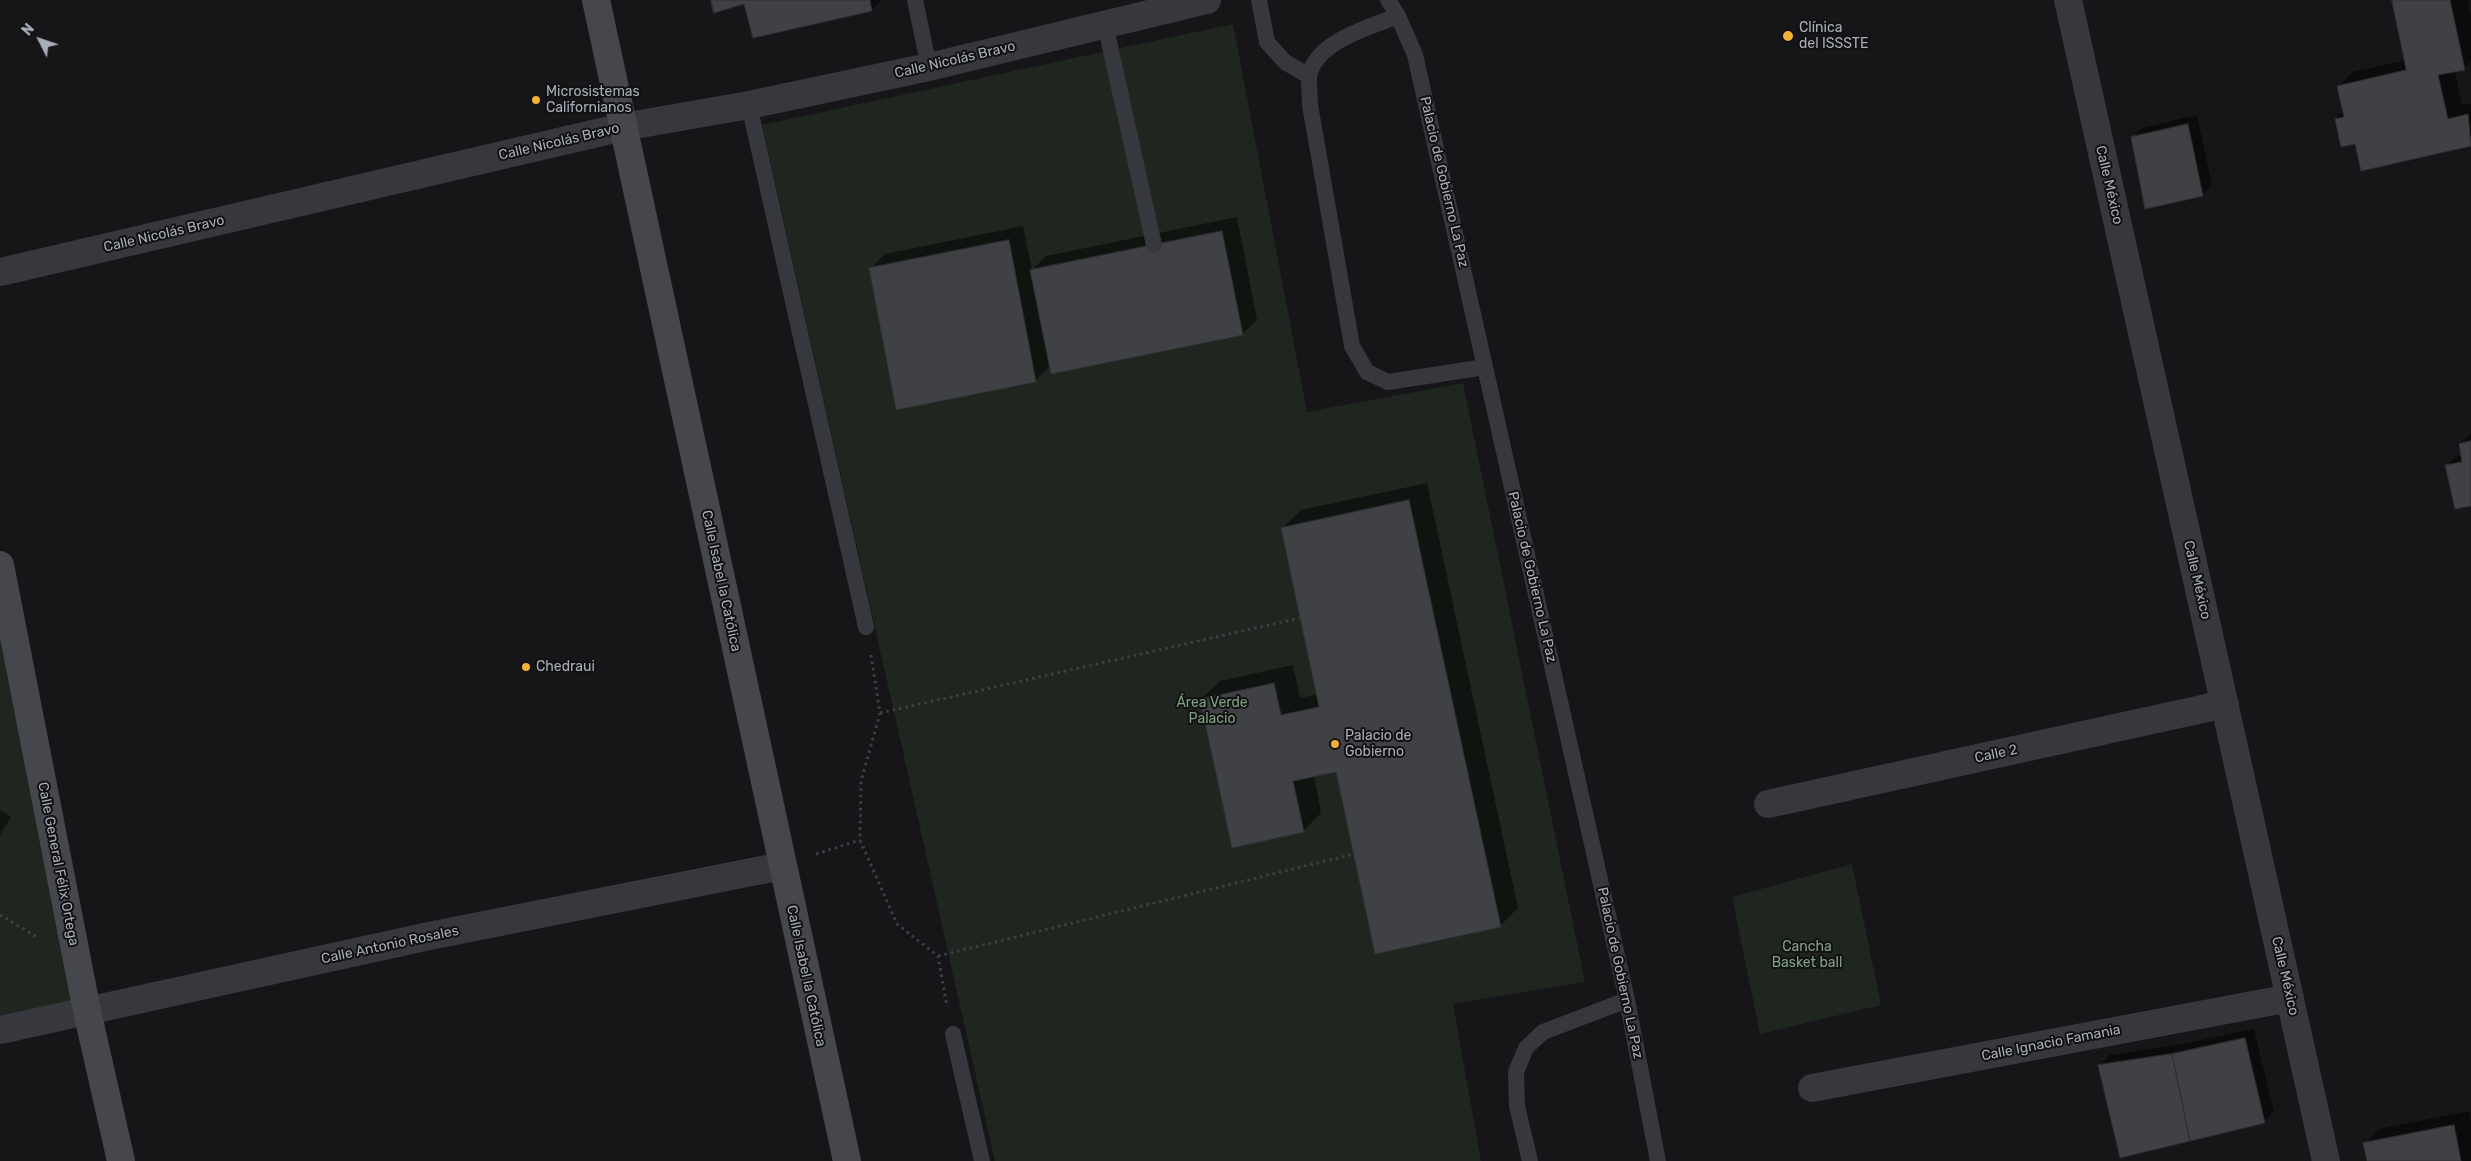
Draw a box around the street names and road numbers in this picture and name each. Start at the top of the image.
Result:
street label: Calle Nicolás Bravo [893,38,1017,82]
street label: Palacio de Gobierno La Paz [1416,95,1472,269]
street label: Calle Nicolás Bravo [497,120,621,164]
street label: Calle México [2092,144,2126,226]
street label: Calle Nicolás Bravo [102,212,226,256]
street label: Palacio de Gobierno La Paz [1504,490,1560,664]
street label: Calle Isabel la Católica [698,509,744,653]
street label: Calle México [2180,539,2214,621]
street label: Calle 2 [1973,741,2019,767]
street label: Calle General Félix Ortega [34,781,82,947]
street label: Palacio de Gobierno La Paz [1594,886,1646,1060]
street label: Calle Isabel la Católica [783,904,829,1048]
street label: Calle Antonio Rosales [320,922,460,968]
street label: Calle México [2268,935,2302,1017]
street label: Calle Ignacio Famania [1980,1021,2122,1065]

